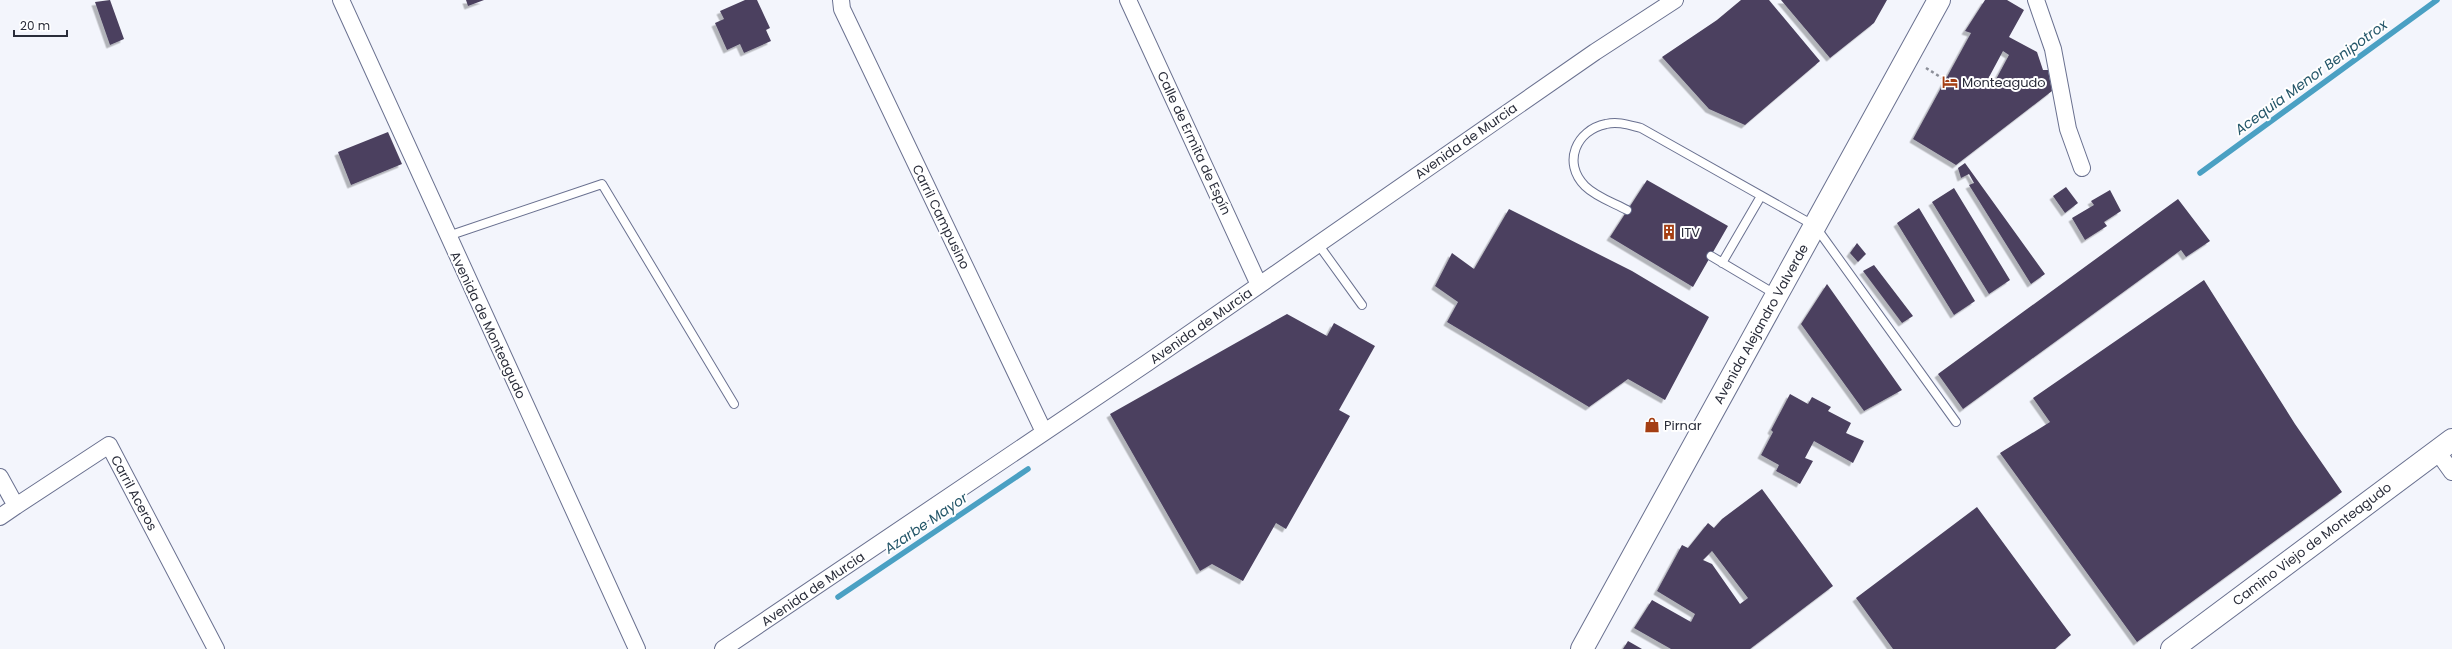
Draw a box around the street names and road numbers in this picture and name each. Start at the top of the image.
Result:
street label: Calle de Ermita de Espín [1152,68,1236,218]
street label: Avenida de Murcia [1411,98,1521,184]
street label: Carril Campusino [907,161,975,273]
street label: Avenida Alejandro Valverde [1709,241,1813,407]
street label: Avenida de Monteagudo [445,248,531,402]
street label: Avenida de Murcia [1146,283,1256,369]
street label: Carril Aceros [106,452,162,534]
street label: Camino Viejo de Monteagudo [2229,478,2395,610]
street label: Avenida de Murcia [757,547,869,631]

